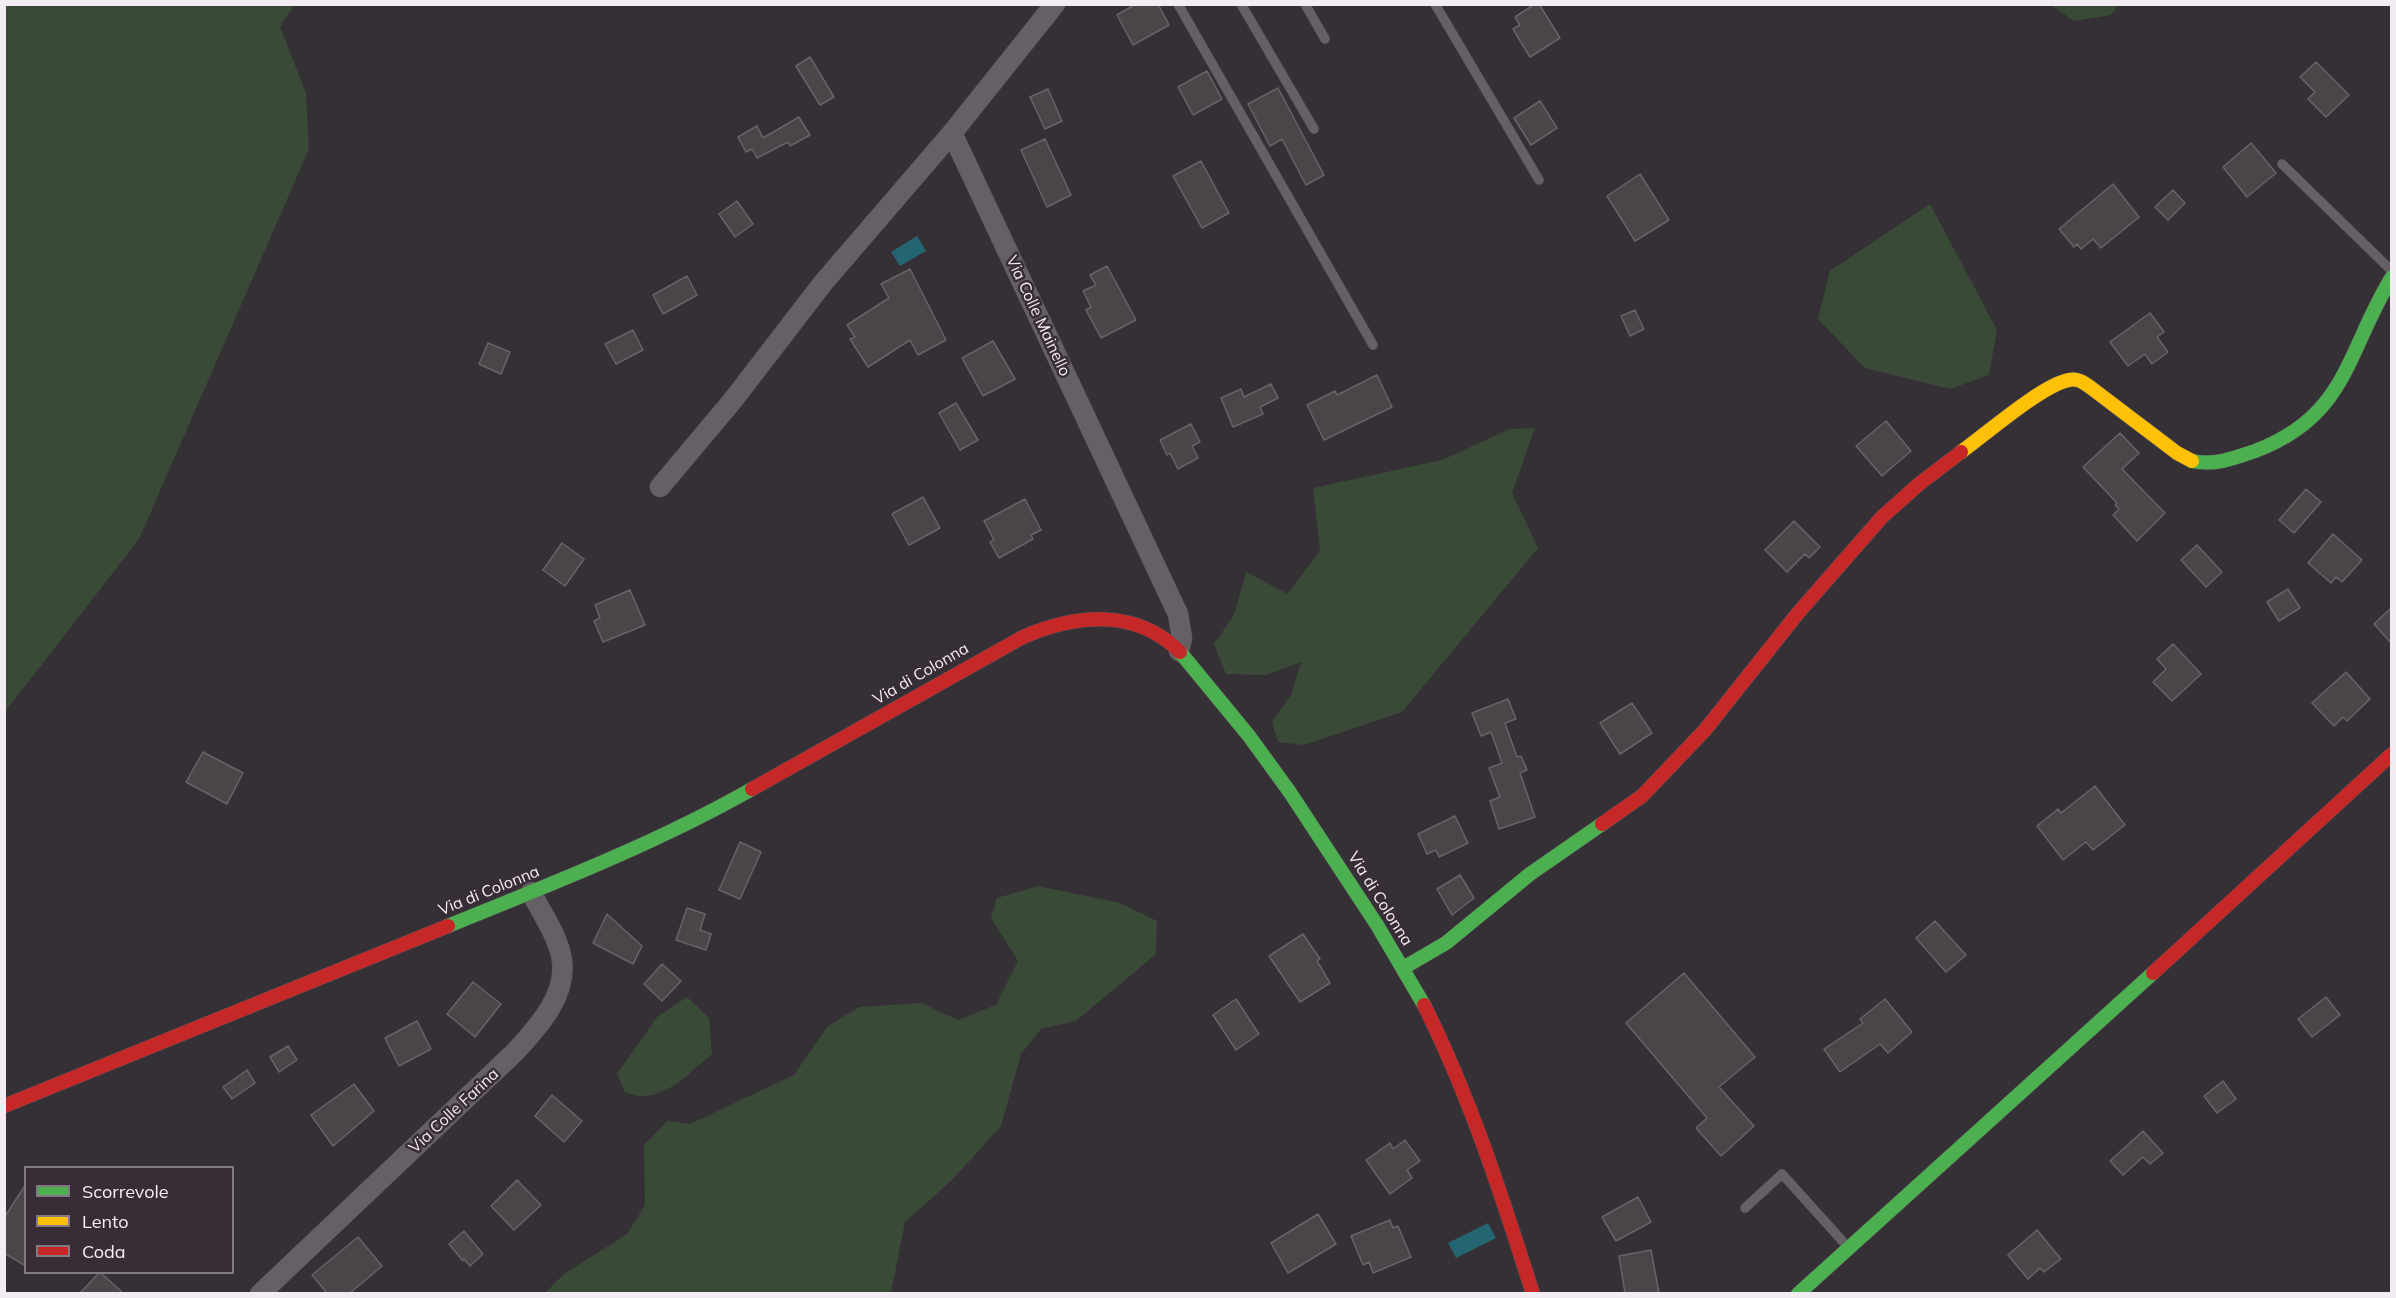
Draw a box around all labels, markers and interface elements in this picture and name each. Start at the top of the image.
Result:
street label: Via Colle Mainello [1002,253,1074,379]
street label: Via di Colonna [870,639,972,709]
street label: Via di Colonna [1343,848,1417,950]
street label: Via di Colonna [436,862,542,920]
street label: Via Colle Farina [405,1065,503,1157]
legend [24,1166,234,1274]
text: Scorrevole [82,1180,169,1203]
text: Lento [82,1210,129,1233]
text: Coda [82,1240,126,1263]

